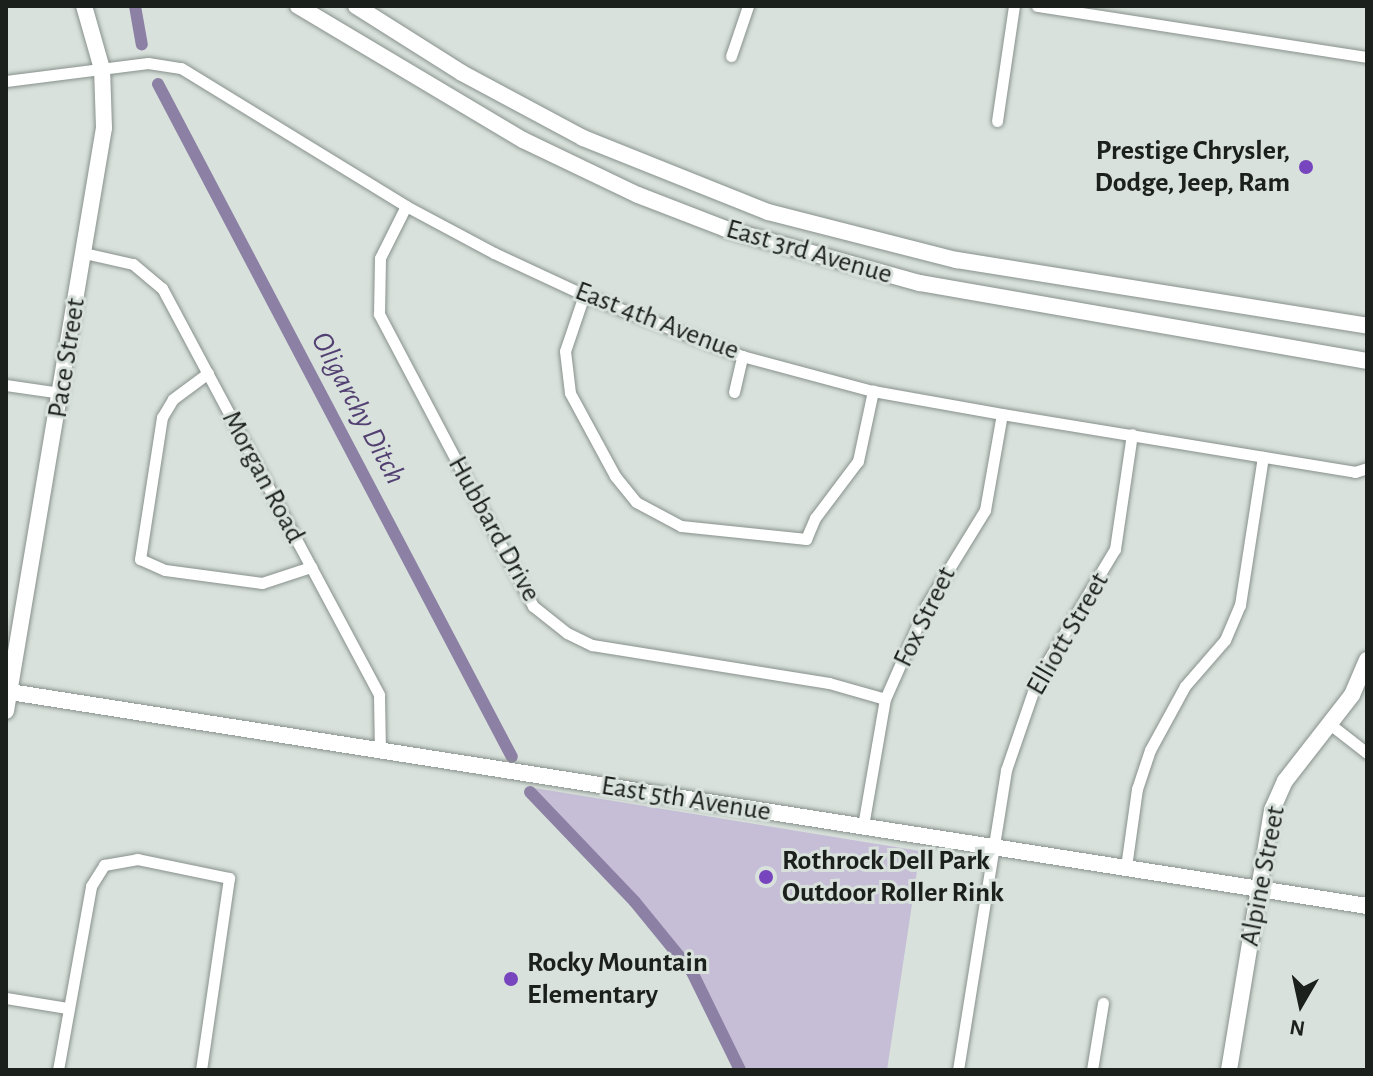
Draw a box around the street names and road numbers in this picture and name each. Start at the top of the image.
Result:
street label: East 3rd Avenue [722,212,896,292]
street label: East 4th Avenue [570,274,744,368]
street label: Pace Street [41,296,93,420]
street label: Morgan Road [214,405,312,549]
street label: Hubbard Drive [440,450,548,608]
street label: Fox Street [886,561,964,673]
street label: Elliott Street [1019,567,1117,701]
street label: East 5th Avenue [599,769,773,829]
street label: Alpine Street [1233,803,1293,949]

